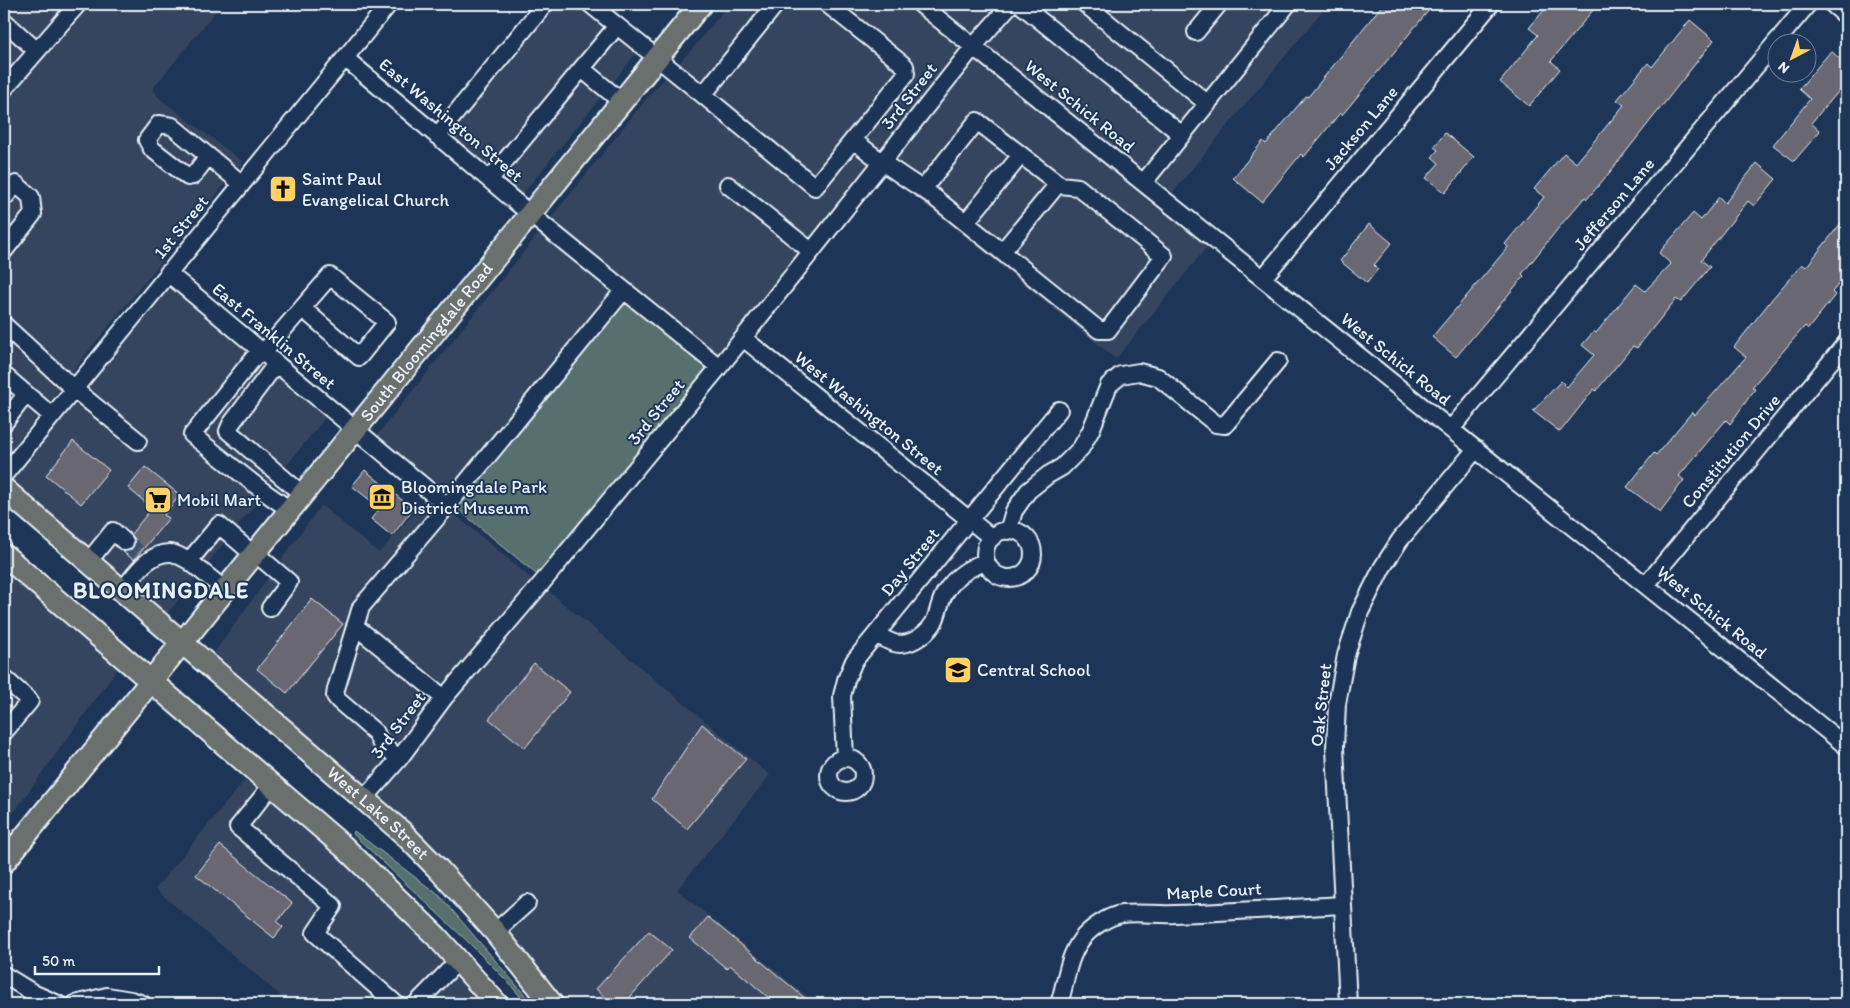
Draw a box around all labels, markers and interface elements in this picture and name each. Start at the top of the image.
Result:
north arrow [1768,32,1818,82]
street label: East Washington Street [375,53,528,187]
street label: West Schick Road [1020,55,1140,157]
street label: 3rd Street [876,58,942,134]
text: N [1775,58,1793,77]
street label: Jackson Lane [1319,81,1403,175]
street label: Jefferson Lane [1569,153,1659,255]
place label: Saint Paul Evangelical Church [302,168,449,211]
church icon: Saint Paul Evangelical Church [268,174,298,204]
street label: 1st Street [149,191,213,263]
street label: South Bloomingdale Road [355,258,498,426]
street label: East Franklin Street [208,278,340,394]
street label: West Schick Road [1336,308,1456,410]
street label: West Washington Street [790,346,948,480]
street label: 3rd Street [623,374,689,449]
street label: Constitution Drive [1677,389,1785,513]
place label: Bloomingdale Park District Museum [401,476,547,519]
museum icon: Bloomingdale Park District Museum [367,482,397,512]
supermarket icon: Mobil Mart [143,485,173,515]
place label: Mobil Mart [177,489,261,511]
street label: Day Street [876,523,944,601]
street label: West Schick Road [1652,561,1772,663]
district label: BLOOMINGDALE [73,577,249,604]
school or university icon: Central School [943,655,973,685]
place label: Central School [977,659,1091,681]
street label: Oak Street [1306,662,1336,748]
street label: 3rd Street [366,687,431,763]
street label: West Lake Street [323,762,434,865]
street label: Maple Court [1166,878,1262,904]
scale bar [35,943,159,975]
text: 50 m [42,952,75,970]

